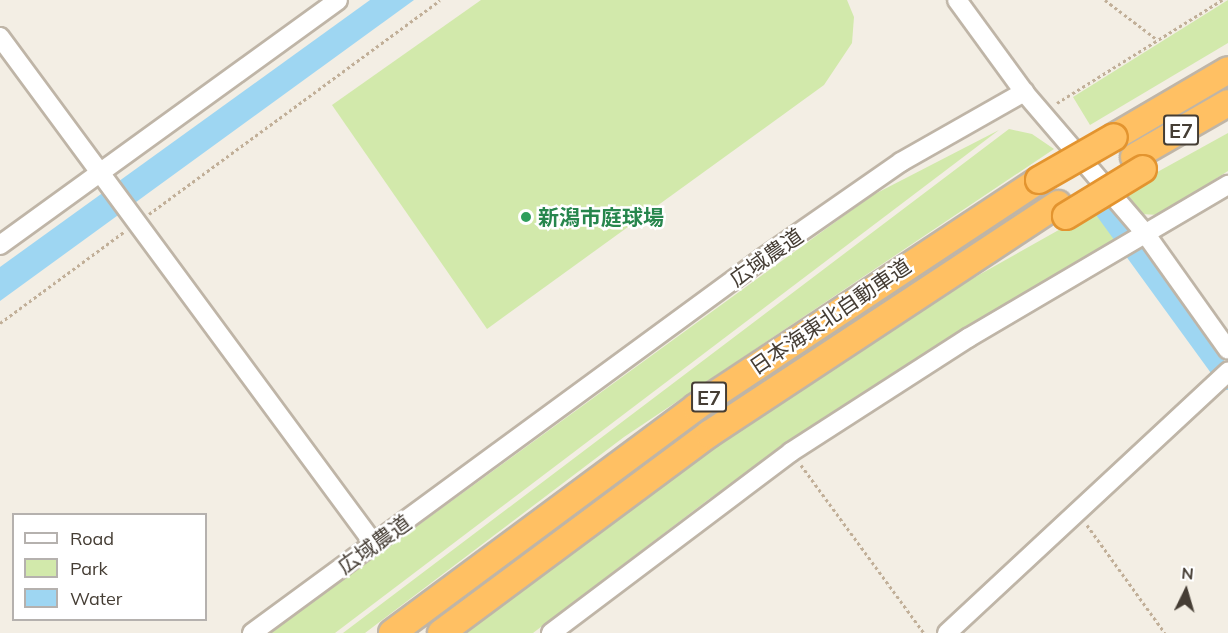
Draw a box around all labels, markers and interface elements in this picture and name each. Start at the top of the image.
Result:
road number: E7 [1163,113,1199,147]
place label: 新潟市庭球場 [538,204,664,230]
marker: 新潟市庭球場 [519,210,533,224]
street label: 広域農道 [724,223,808,291]
street label: 日本海東北自動車道 [745,253,915,379]
road number: E7 [691,380,727,414]
street label: 広域農道 [333,509,415,579]
legend [12,513,207,621]
text: Road [70,527,114,550]
text: Park [70,557,108,580]
north arrow [1156,561,1216,621]
text: N [1181,563,1194,584]
text: Water [70,587,122,610]

